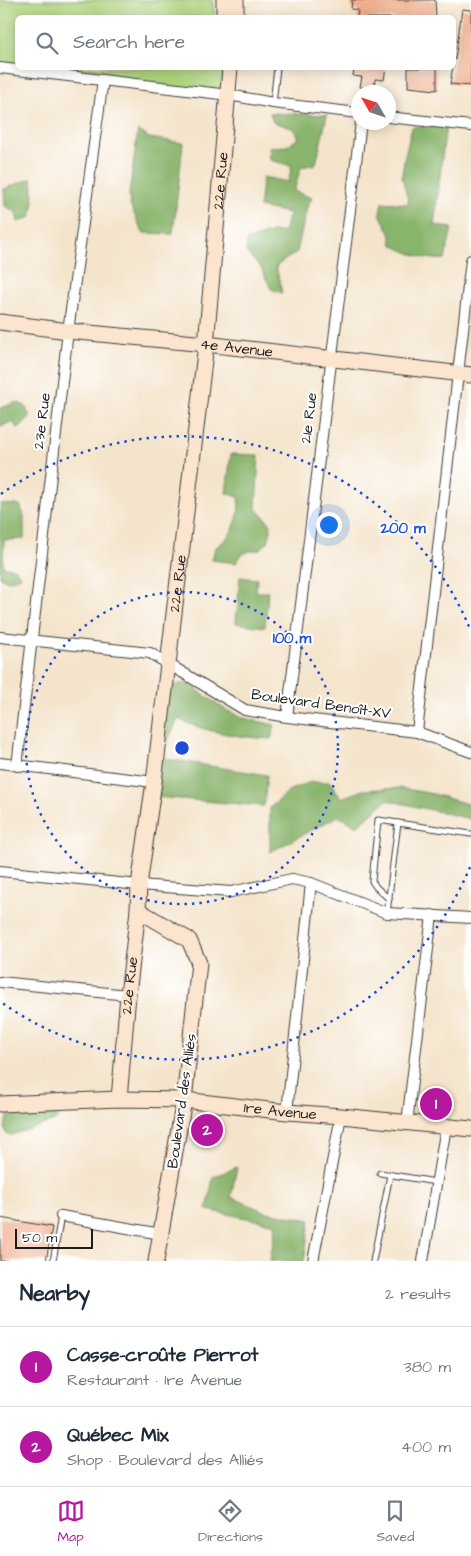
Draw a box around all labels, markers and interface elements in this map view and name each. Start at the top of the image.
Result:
search box [15,15,456,70]
icon: search [33,29,61,57]
text: Search here [73,29,185,56]
north arrow [351,85,396,130]
street label: 22e Rue [207,151,233,210]
street label: 4e Avenue [199,333,274,362]
street label: 21e Rue [295,391,323,445]
street label: 23e Rue [28,392,56,450]
your location [316,512,342,538]
text: 200 m [379,518,426,539]
street label: 22e Rue [164,554,191,613]
text: 100 m [273,628,312,649]
street label: Boulevard Benoît-XV [250,684,393,724]
centre of rings [173,739,191,757]
street label: 22e Rue [116,956,143,1015]
street label: Boulevard des Alliés [162,1032,202,1170]
pin: 1 [420,1085,452,1123]
street label: 1re Avenue [243,1097,317,1125]
pin: 2 [191,1111,223,1149]
scale bar [15,1226,92,1249]
text: 50 m [22,1228,57,1248]
text: Nearby [20,1279,90,1308]
text: 2 results [385,1283,451,1305]
text: Casse-croûte Pierrot [67,1342,258,1369]
text: 1 [35,1356,37,1378]
text: 380 m [404,1356,451,1378]
text: Restaurant · 1re Avenue [67,1369,242,1391]
text: Québec Mix [67,1422,169,1449]
text: 2 [31,1436,41,1458]
text: 400 m [401,1436,451,1458]
text: Shop · Boulevard des Alliés [67,1449,263,1471]
tab: Map [57,1497,85,1547]
tab: Directions [198,1497,263,1547]
tab: Saved [376,1497,414,1547]

